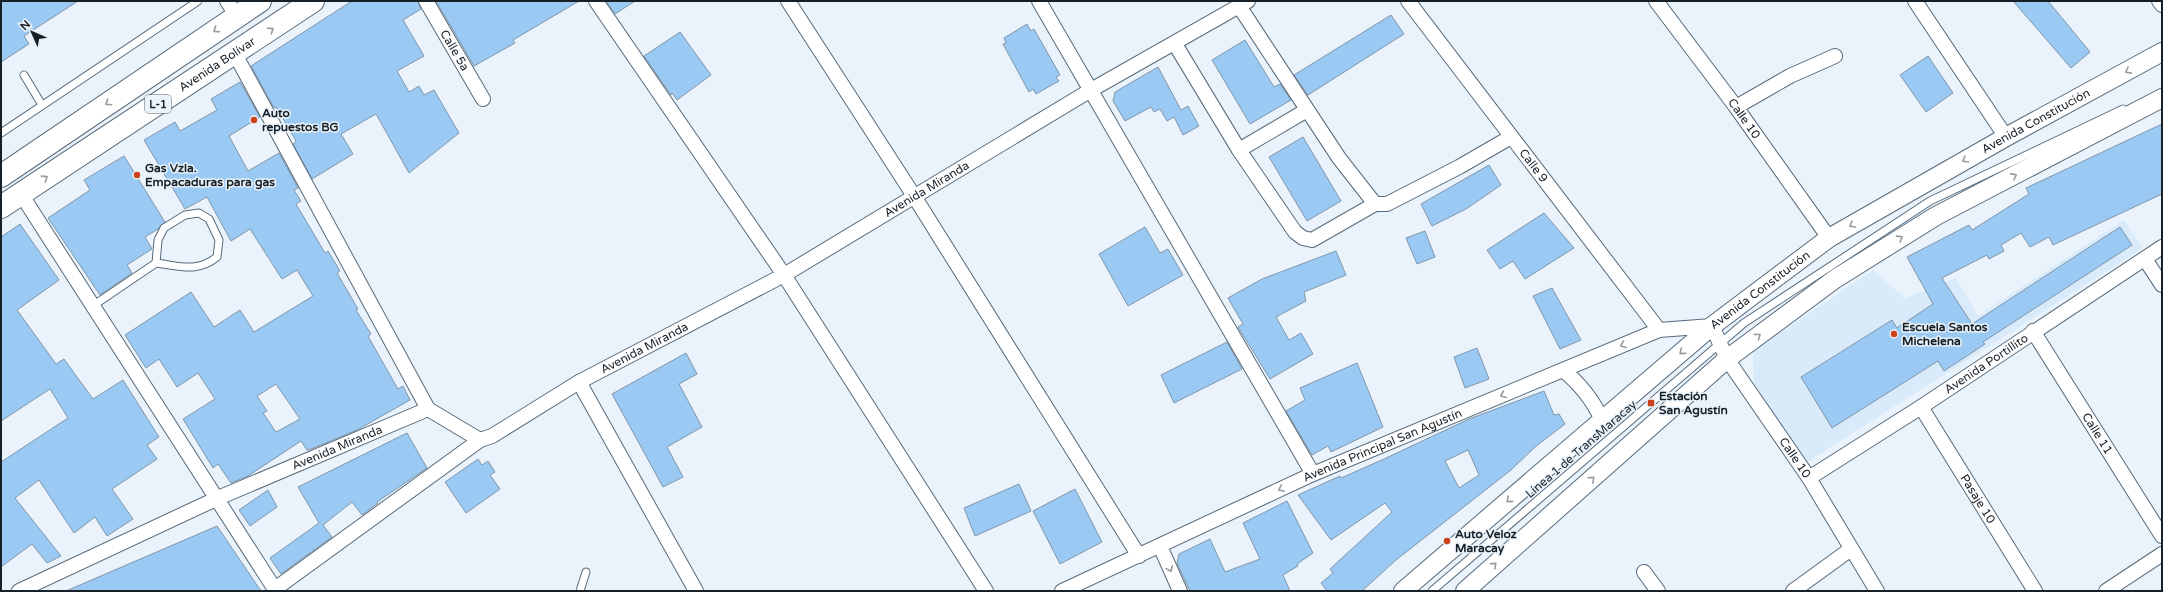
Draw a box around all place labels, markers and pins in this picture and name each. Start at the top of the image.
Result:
place label: Auto repuestos BG [262,106,339,135]
marker: Auto repuestos BG [249,115,259,125]
place label: Gas Vzla. Empacaduras para gas [145,161,275,190]
marker: Gas Vzla. Empacaduras para gas [132,170,142,180]
place label: Escuela Santos Michelena [1902,320,1988,348]
marker: Escuela Santos Michelena [1889,329,1899,339]
place label: Estación San Agustín [1659,389,1728,418]
marker: Estación San Agustín [1646,398,1656,408]
place label: Auto Veloz Maracay [1455,527,1517,556]
marker: Auto Veloz Maracay [1442,536,1452,546]

